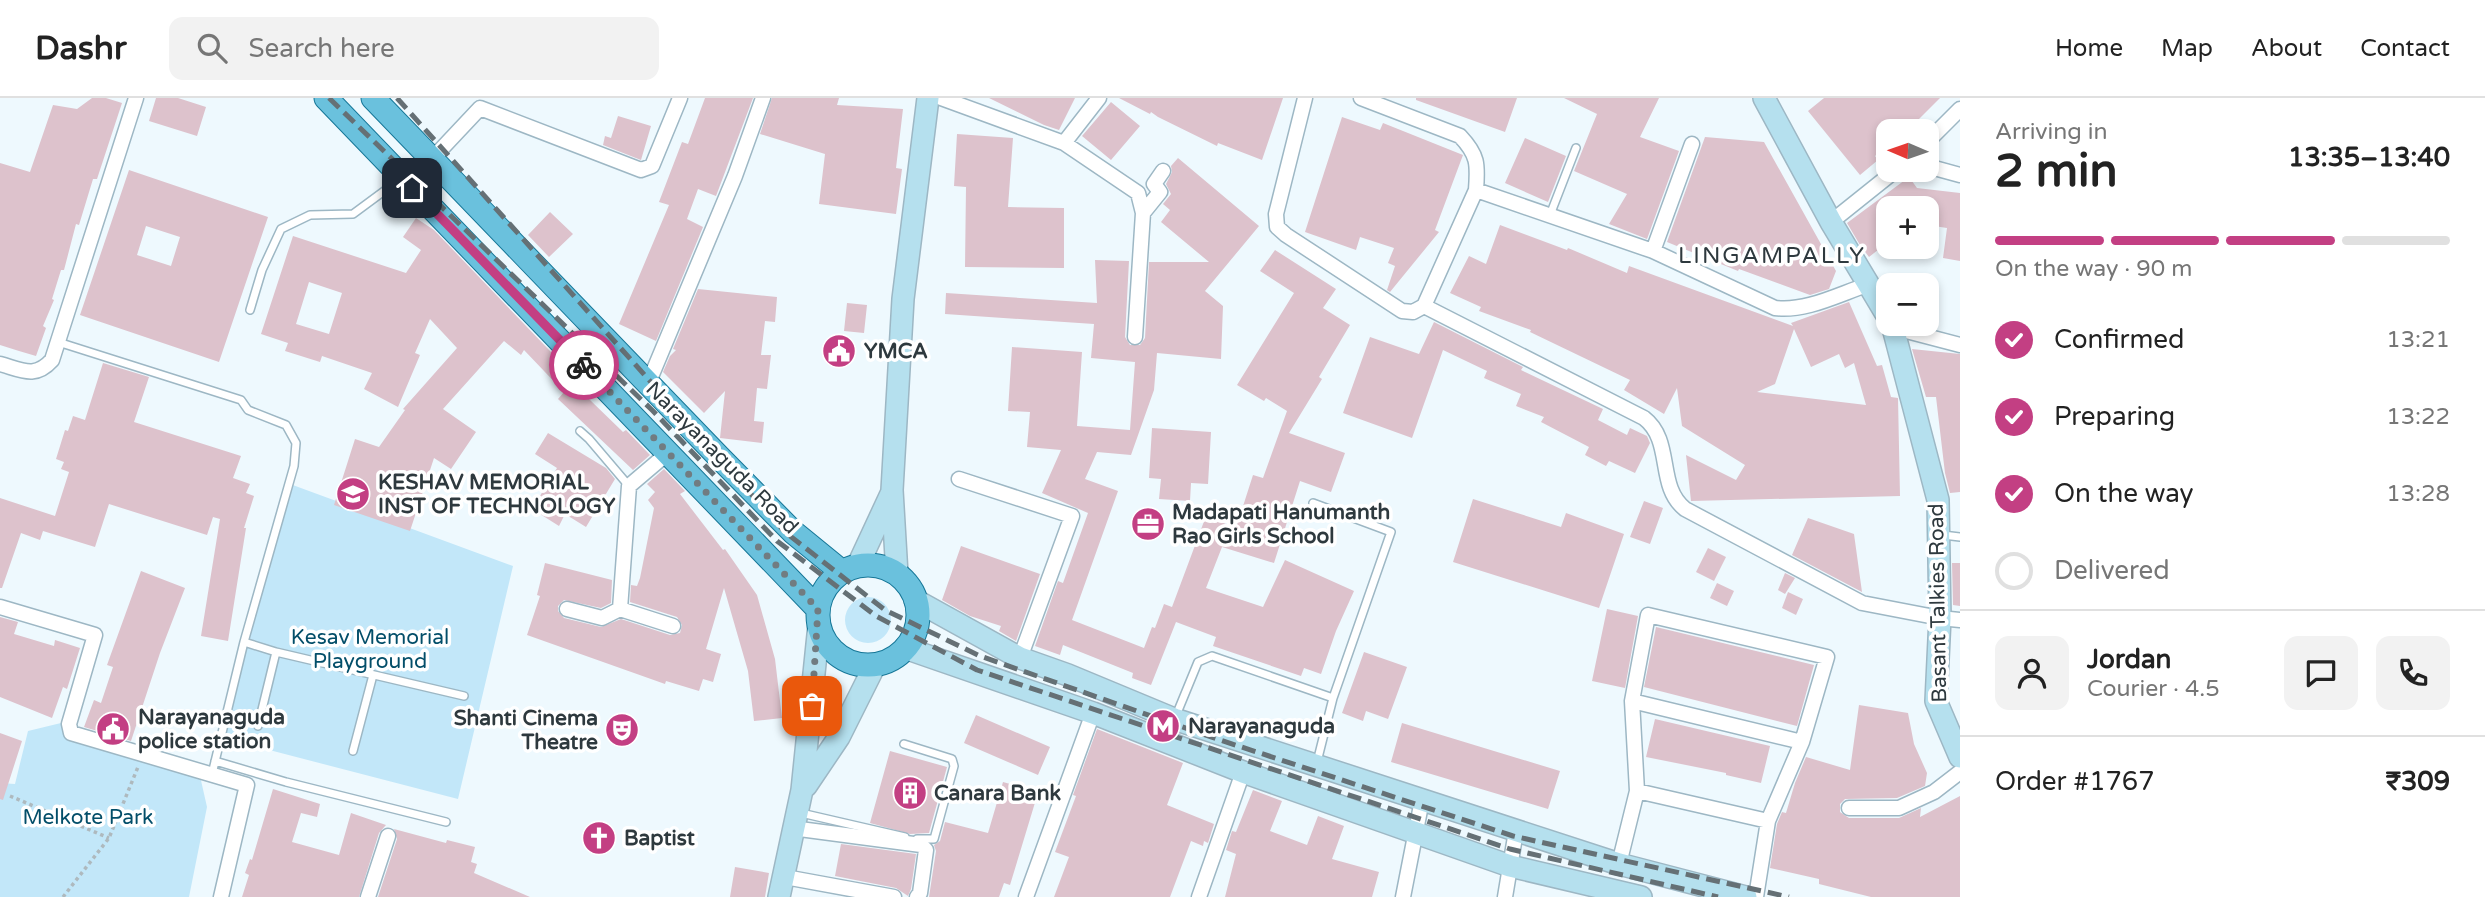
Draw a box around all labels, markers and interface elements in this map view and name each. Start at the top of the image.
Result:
search box [169,17,659,80]
text: Dashr [35,29,127,68]
icon: search [193,29,231,67]
text: Search here [249,33,395,64]
text: Home [2055,34,2123,63]
text: Map [2161,34,2213,63]
text: About [2251,34,2322,63]
text: Contact [2360,34,2450,63]
text: Arriving in [1995,118,2108,146]
north arrow [1876,119,1939,182]
map controls [1876,119,1939,336]
text: 13:35–13:40 [2288,142,2450,173]
text: 2 min [1995,144,2118,199]
pin [382,158,442,218]
icon: home [393,169,431,207]
button: + [1876,196,1939,259]
district label: LINGAMPALLY [1678,242,1866,270]
text: On the way · 90 m [1995,255,2192,283]
button: − [1876,273,1939,336]
icon: check [1995,321,2033,359]
text: Confirmed [2054,324,2184,355]
text: 13:21 [2386,326,2450,354]
courier [549,330,619,400]
public building icon: YMCA [820,332,858,370]
place label: YMCA [864,339,928,364]
icon: bike [565,346,603,384]
street label: Narayanaguda Road [641,377,803,539]
icon: check [1995,398,2033,436]
text: Preparing [2054,401,2175,432]
text: 13:22 [2386,403,2450,431]
place label: KESHAV MEMORIAL INST OF TECHNOLOGY [378,470,616,519]
school or university icon: KESHAV MEMORIAL INST OF TECHNOLOGY [334,475,372,513]
icon: check [1995,475,2033,513]
text: On the way [2054,478,2194,509]
text: 13:28 [2386,480,2450,508]
place label: Madapati Hanumanth Rao Girls School [1172,500,1390,549]
street label: Basant Talkies Road [1924,503,1952,703]
office icon: Madapati Hanumanth Rao Girls School [1129,505,1167,543]
text: Delivered [2054,555,2170,586]
park label: Kesav Memorial Playground [291,625,449,674]
button: person [1995,636,2069,710]
button: chat [2284,636,2358,710]
button: phone [2376,636,2450,710]
text: Jordan [2087,644,2171,675]
text: Courier · 4.5 [2087,675,2220,703]
pin [782,676,842,736]
icon: bag [793,687,831,725]
place label: Narayanaguda police station [138,705,285,754]
place label: Shanti Cinema Theatre [454,706,598,755]
metro station icon: Narayanaguda [1144,707,1182,745]
public building icon: Narayanaguda police station [94,710,132,748]
theatre icon: Shanti Cinema Theatre [603,711,641,749]
place label: Narayanaguda [1188,714,1335,739]
text: Order #1767 [1995,766,2155,797]
text: ₹309 [2386,766,2450,797]
building icon: Canara Bank [891,774,929,812]
place label: Canara Bank [934,781,1061,806]
park label: Melkote Park [22,805,154,830]
church icon: Baptist [580,819,618,857]
place label: Baptist [624,826,695,851]

